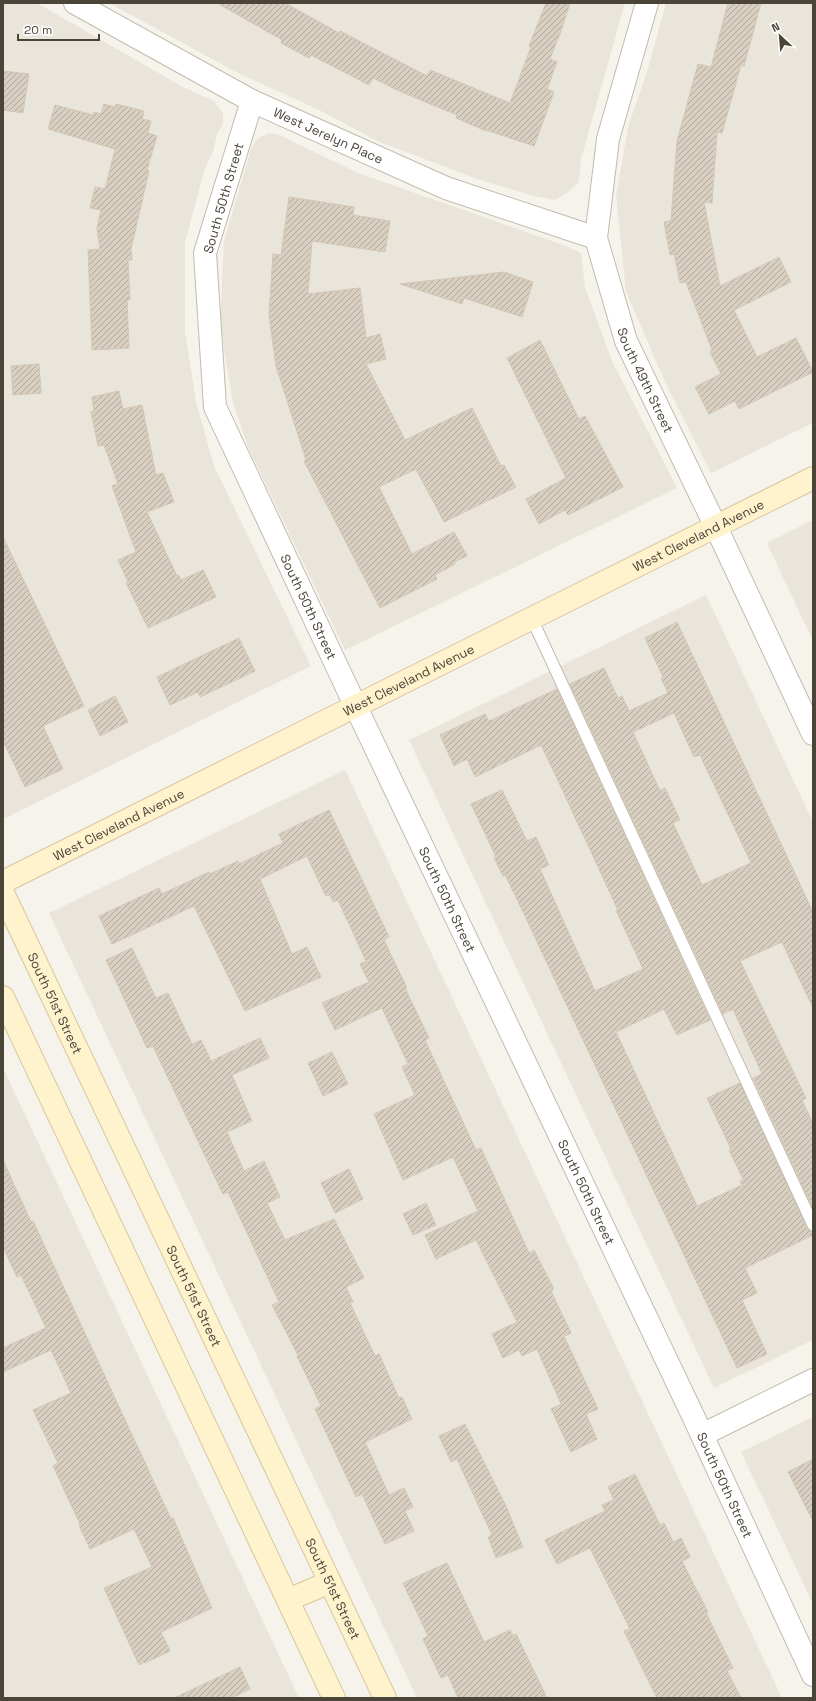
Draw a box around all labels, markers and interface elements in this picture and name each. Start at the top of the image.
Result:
scale bar [18,16,99,42]
north arrow [760,16,800,56]
text: N [769,19,782,35]
text: 20 m [24,22,52,38]
street label: West Jerelyn Place [271,104,386,168]
street label: South 50th Street [200,141,247,255]
street label: South 49th Street [614,326,677,436]
street label: West Cleveland Avenue [630,496,767,576]
street label: South 50th Street [276,551,340,662]
street label: West Cleveland Avenue [340,640,477,720]
street label: West Cleveland Avenue [50,785,187,865]
street label: South 50th Street [415,844,479,955]
street label: South 51st Street [24,950,86,1057]
street label: South 50th Street [554,1137,618,1248]
street label: South 51st Street [162,1243,225,1350]
street label: South 50th Street [693,1430,756,1541]
street label: South 51st Street [301,1535,364,1642]

